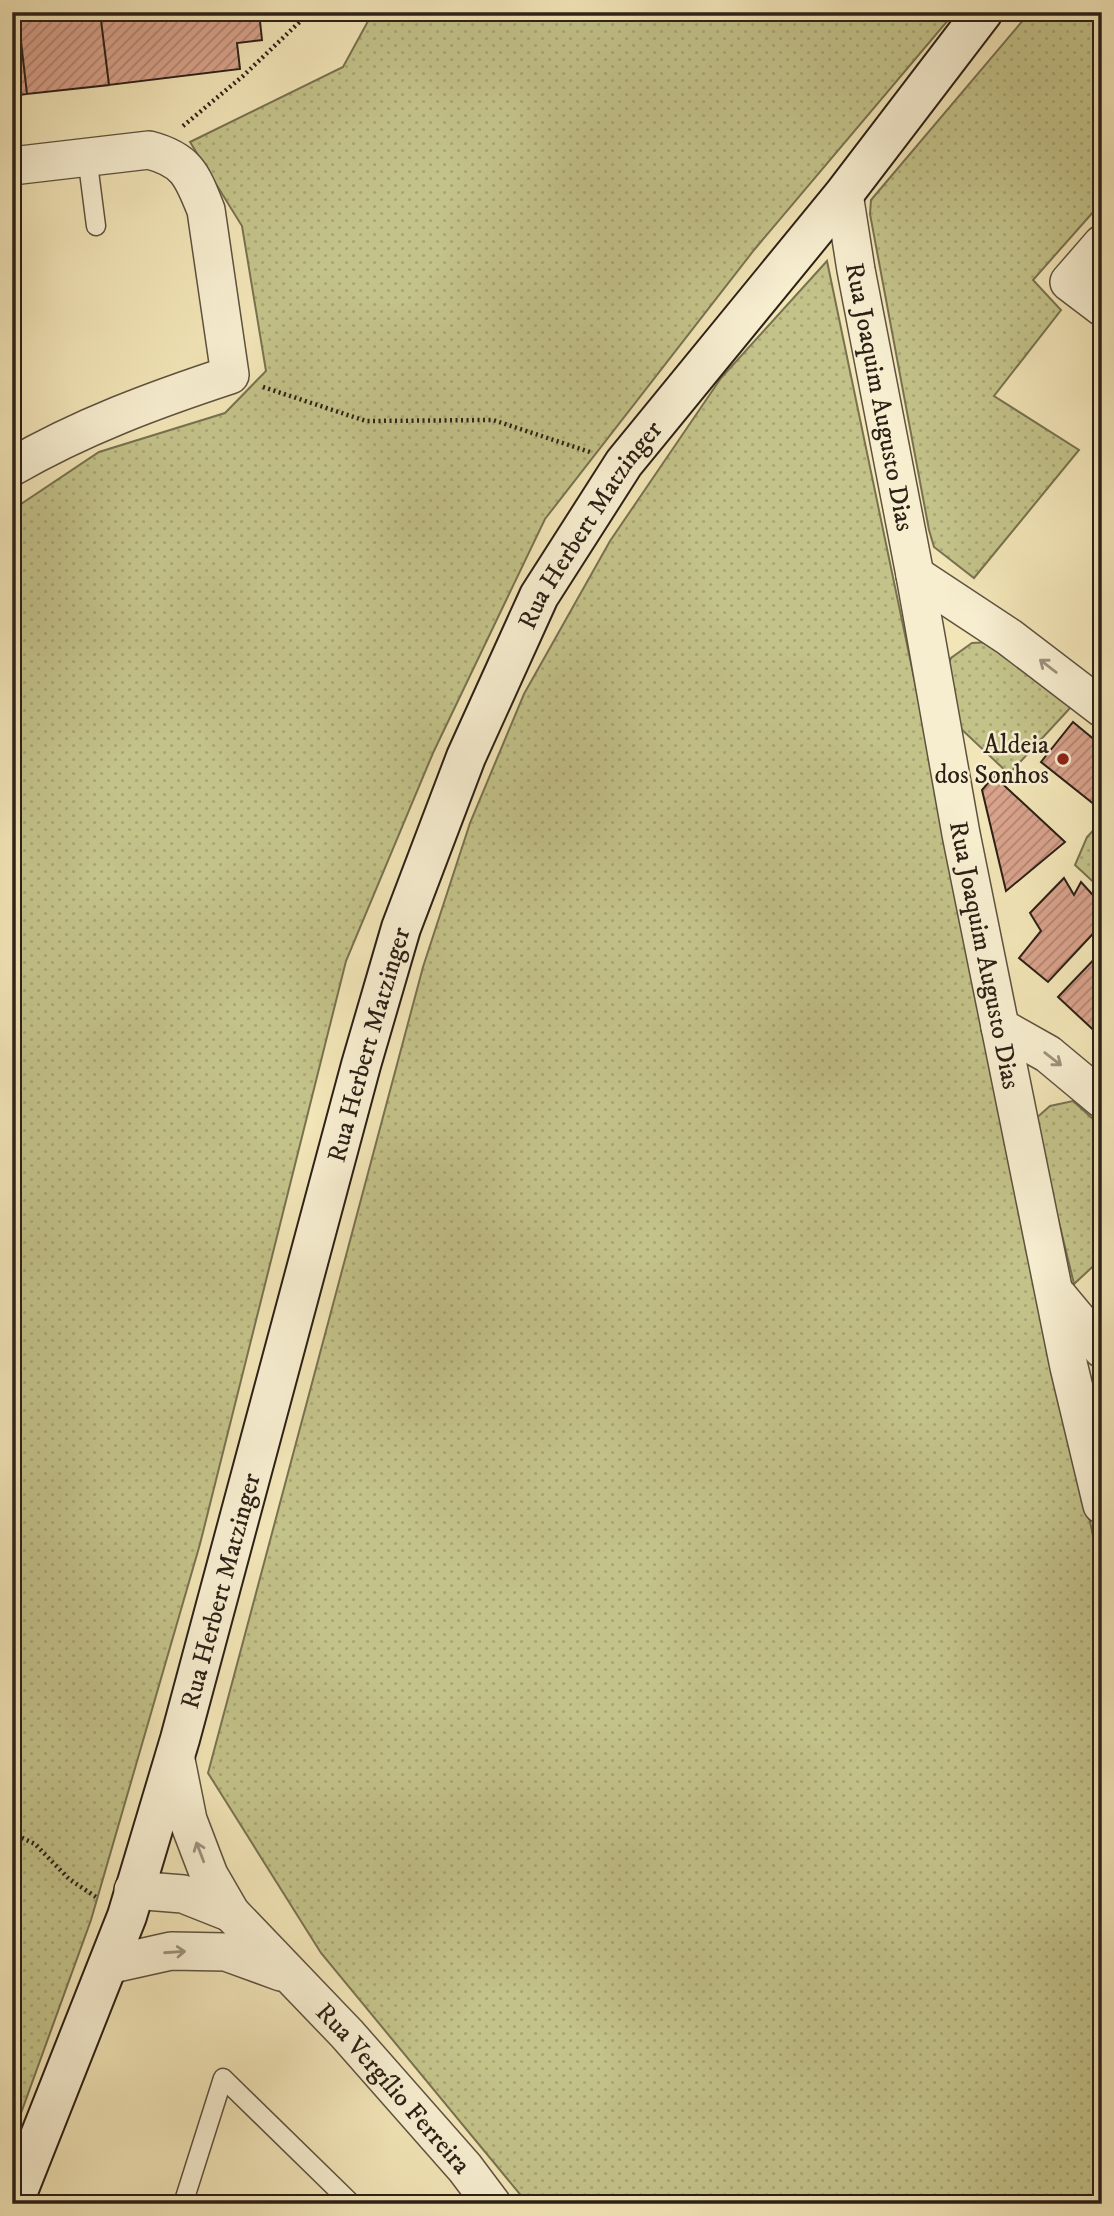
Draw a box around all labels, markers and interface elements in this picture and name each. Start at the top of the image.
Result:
street label: Rua Joaquim Augusto Dias [837,260,921,534]
street label: Rua Herbert Matzinger [511,414,670,635]
one-way arrow [1039,659,1057,674]
place label: Aldeia dos Sonhos [934,729,1049,792]
marker: Aldeia dos Sonhos [1055,751,1071,767]
street label: Rua Joaquim Augusto Dias [941,819,1027,1092]
street label: Rua Herbert Matzinger [321,923,418,1166]
one-way arrow [1044,1052,1062,1067]
street label: Rua Herbert Matzinger [174,1469,269,1713]
one-way arrow [193,1842,206,1863]
one-way arrow [163,1945,186,1958]
street label: Rua Vergílio Ferreira [308,1996,477,2181]

